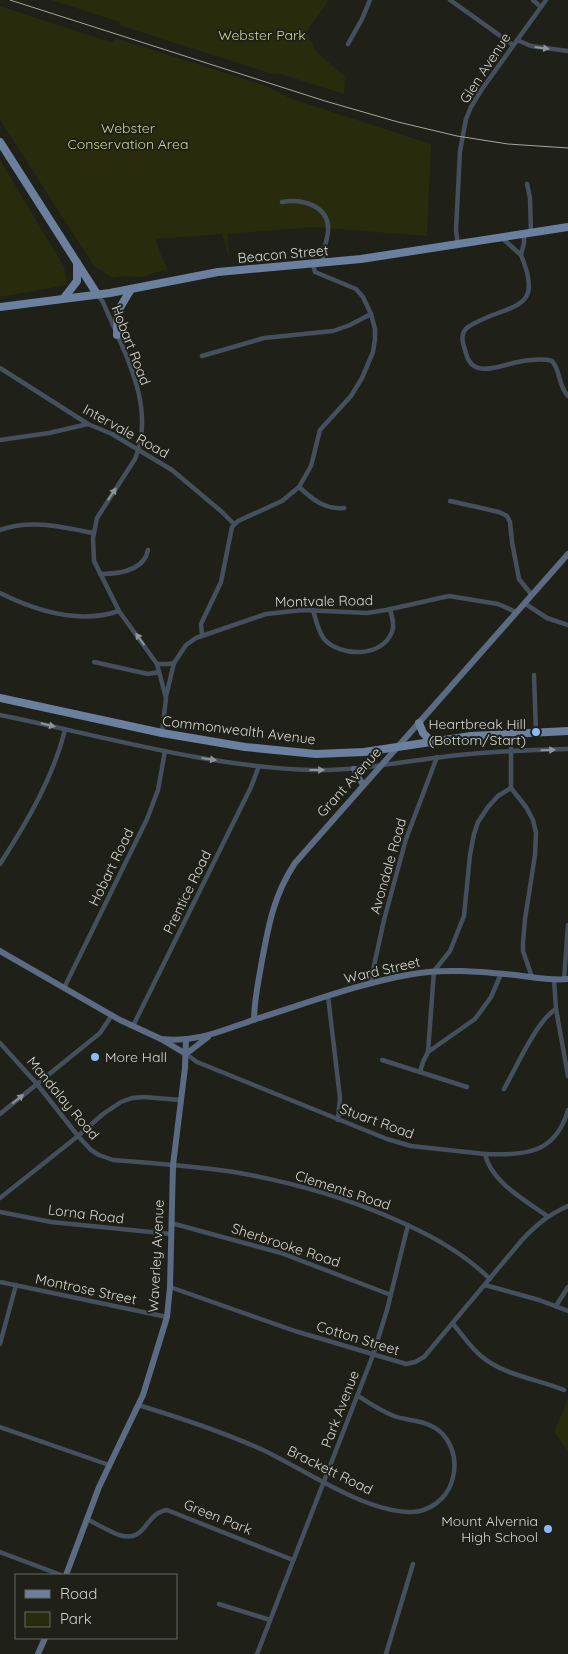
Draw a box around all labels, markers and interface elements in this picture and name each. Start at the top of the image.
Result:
park label: Webster Park [218,26,306,44]
street label: Glen Avenue [456,29,515,107]
one-way arrow [534,44,550,52]
park label: Webster Conservation Area [68,119,188,153]
street label: Beacon Street [237,241,330,267]
street label: Hobart Road [108,302,154,388]
street label: Intervale Road [80,400,172,462]
one-way arrow [107,487,117,501]
street label: Montvale Road [275,591,373,611]
one-way arrow [135,632,145,646]
street label: Commonwealth Avenue [161,712,317,748]
place label: Heartbreak Hill (Bottom/Start) [428,715,526,749]
one-way arrow [40,721,55,729]
marker: Heartbreak Hill (Bottom/Start) [530,726,542,738]
street label: Grant Avenue [313,743,385,821]
one-way arrow [540,746,556,754]
one-way arrow [201,755,217,763]
one-way arrow [309,766,325,774]
street label: Avondale Road [366,816,410,916]
street label: Hobart Road [84,825,138,909]
street label: Prentice Road [159,847,215,937]
street label: Ward Street [342,952,422,987]
place label: More Hall [105,1048,167,1066]
marker: More Hall [89,1051,101,1063]
street label: Mandalay Road [23,1053,103,1143]
one-way arrow [12,1094,25,1105]
street label: Stuart Road [337,1099,417,1143]
street label: Clements Road [293,1166,393,1214]
street label: Waverley Avenue [144,1199,168,1313]
street label: Lorna Road [47,1200,125,1228]
street label: Sherbrooke Road [229,1219,343,1271]
street label: Montrose Street [34,1269,138,1309]
street label: Cotton Street [314,1317,402,1359]
street label: Park Avenue [317,1368,363,1450]
street label: Brackett Road [284,1441,376,1499]
street label: Green Park [181,1495,255,1539]
place label: Mount Alvernia High School [441,1512,538,1546]
marker: Mount Alvernia High School [542,1523,554,1535]
legend [15,1574,178,1639]
text: Road [60,1584,97,1603]
text: Park [60,1609,92,1628]

